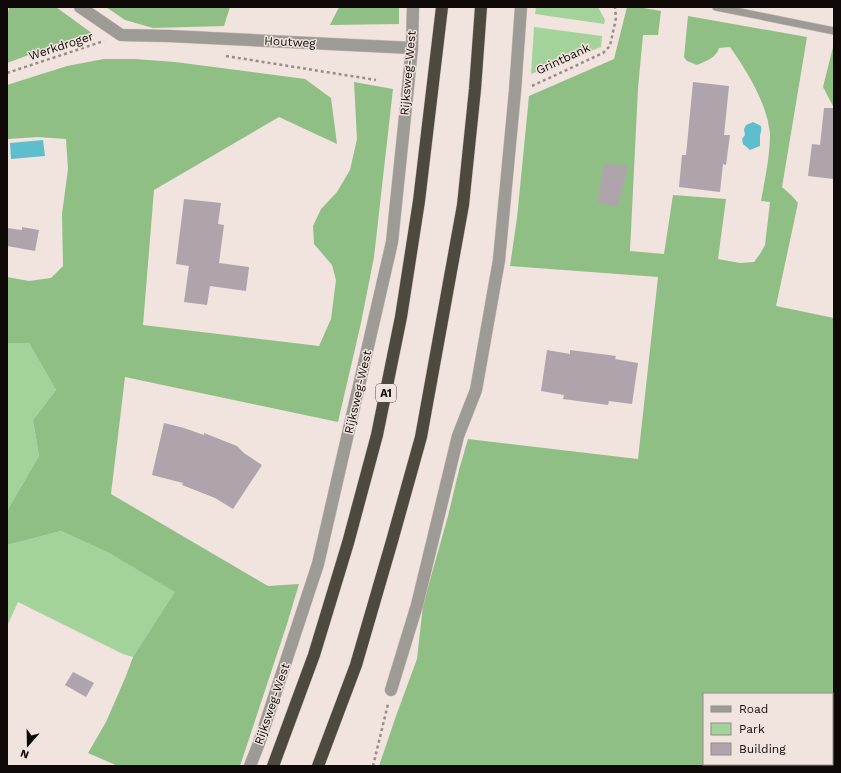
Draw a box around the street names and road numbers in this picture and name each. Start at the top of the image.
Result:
street label: Werkdroger [27,29,95,63]
street label: Rijksweg-West [397,30,419,116]
street label: Houtweg [264,34,317,50]
street label: Grintbank [534,40,592,78]
street label: Rijksweg-West [342,349,374,435]
road number: A1 [376,384,396,402]
street label: Rijksweg-West [252,661,292,747]

